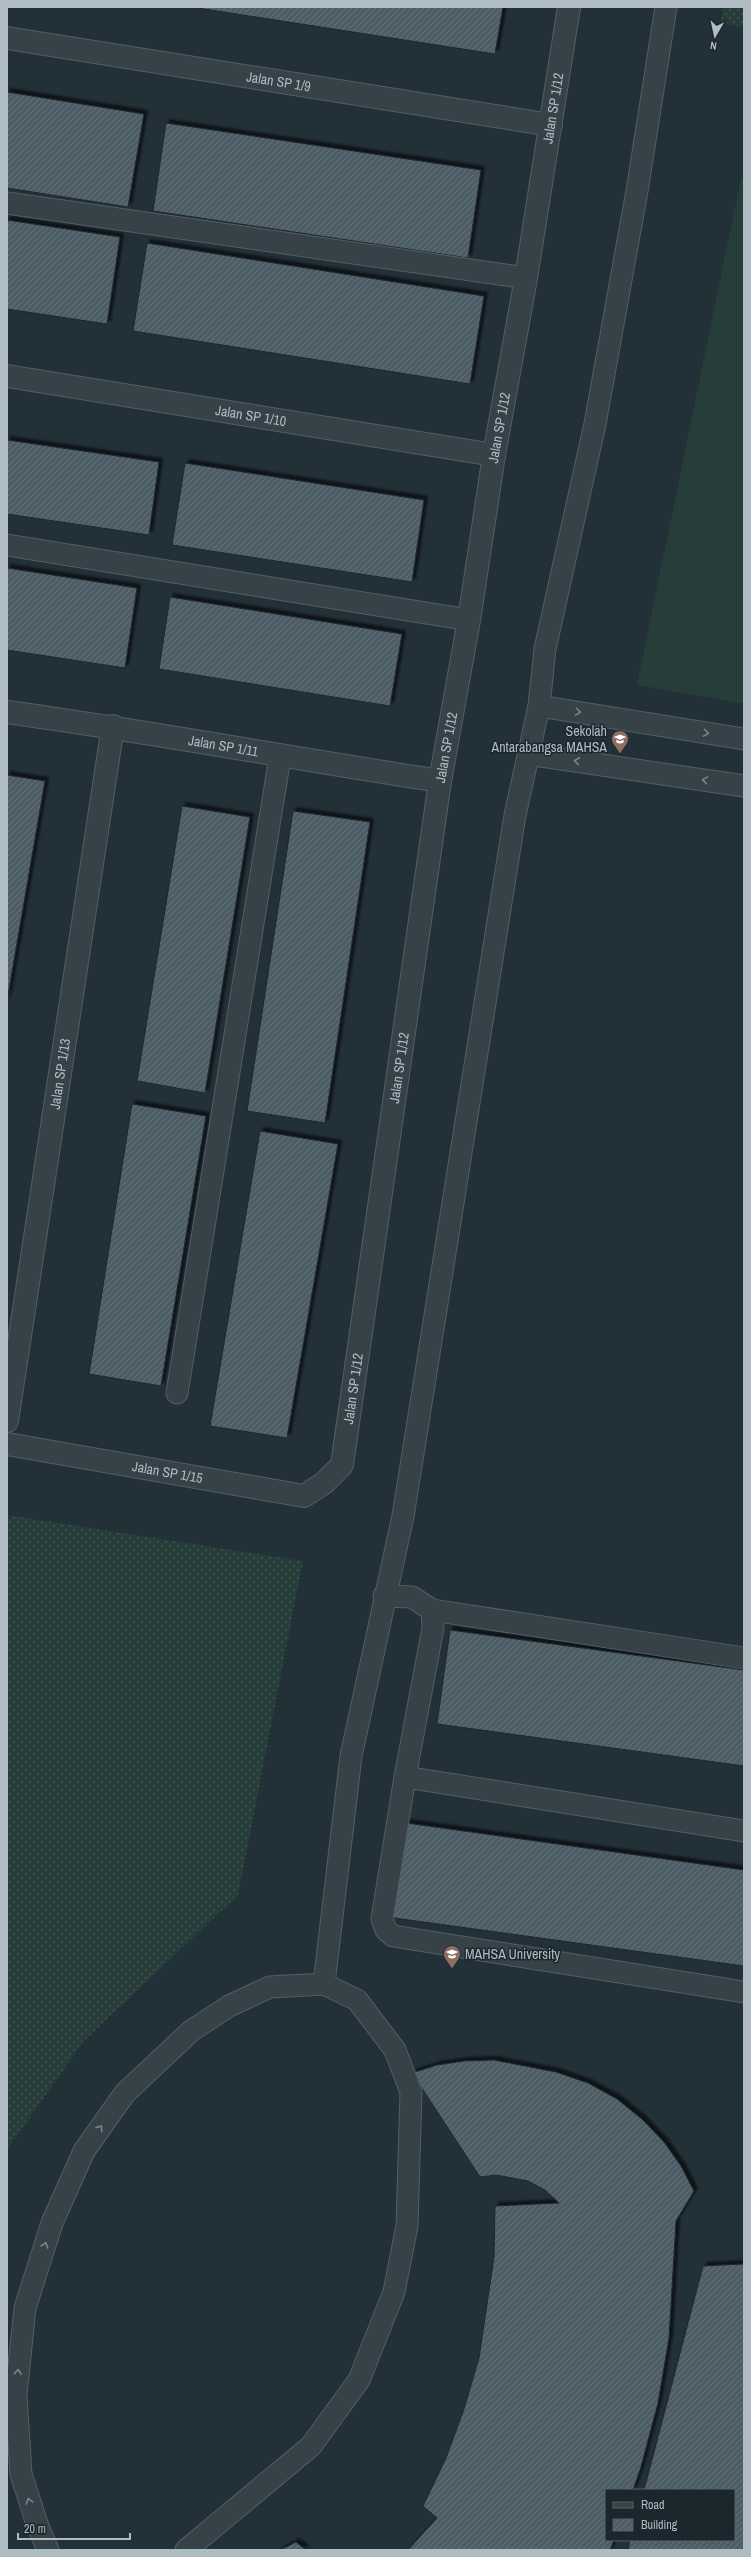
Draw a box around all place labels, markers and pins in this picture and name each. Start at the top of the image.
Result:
place label: Sekolah Antarabangsa MAHSA [491,722,607,756]
school or university icon: Sekolah Antarabangsa MAHSA [610,729,630,754]
school or university icon: MAHSA University [442,1944,462,1969]
place label: MAHSA University [465,1945,560,1963]

